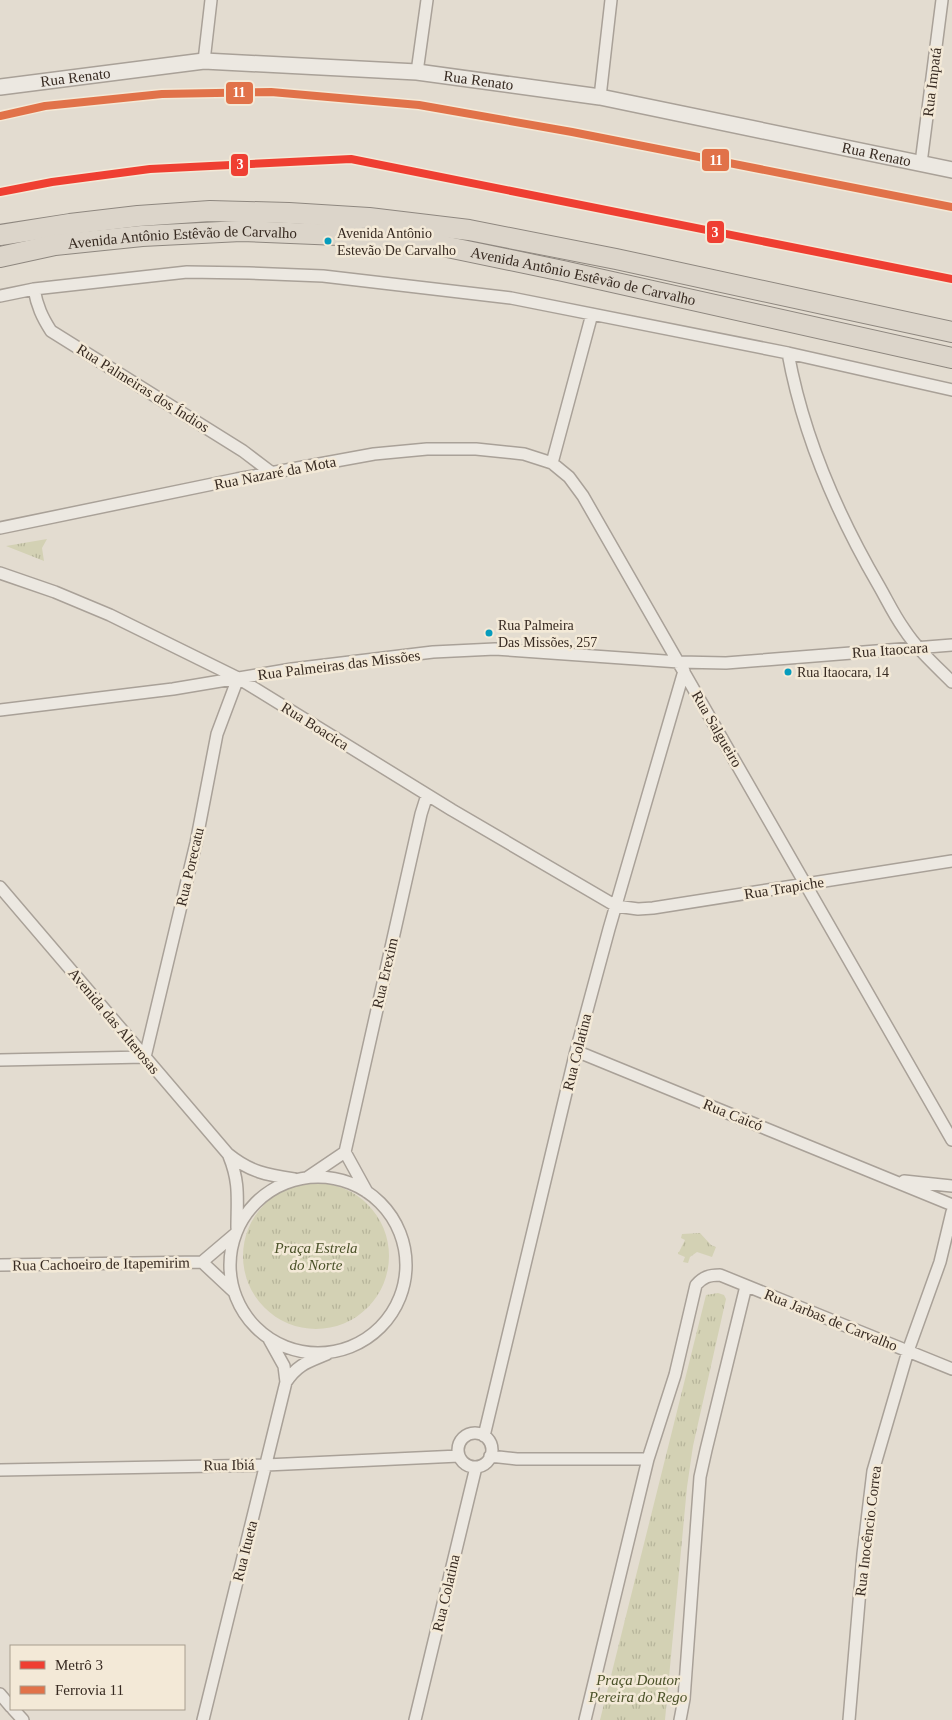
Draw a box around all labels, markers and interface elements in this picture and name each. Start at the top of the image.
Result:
street label: Rua Impatá [920,46,944,117]
street label: Rua Renato [39,65,111,90]
street label: Rua Renato [443,68,514,93]
line badge: 11 [225,81,254,105]
text: 11 [232,85,246,100]
street label: Rua Renato [840,139,913,169]
line badge: 11 [701,148,730,172]
line badge: 3 [230,153,249,177]
text: 11 [709,153,723,168]
text: 3 [237,157,244,172]
line badge: 3 [706,220,725,244]
street label: Avenida Antônio Estêvão de Carvalho [67,223,297,252]
text: 3 [712,225,719,240]
place label: Avenida Antônio Estevão De Carvalho [337,226,456,258]
marker: Avenida Antônio Estevão De Carvalho [323,236,333,246]
street label: Avenida Antônio Estêvão de Carvalho [469,244,697,308]
street label: Rua Palmeiras dos Índios [74,341,212,435]
street label: Rua Nazaré da Mota [213,453,338,493]
place label: Rua Palmeira Das Missões, 257 [498,618,597,650]
marker: Rua Palmeira Das Missões, 257 [484,628,494,638]
street label: Rua Itaocara [851,639,929,661]
street label: Rua Palmeiras das Missões [257,647,421,683]
place label: Rua Itaocara, 14 [797,665,889,680]
marker: Rua Itaocara, 14 [783,667,793,677]
street label: Rua Salgueiro [689,688,745,770]
street label: Rua Boacica [278,699,352,753]
street label: Rua Porecatu [173,826,207,908]
street label: Rua Trapiche [743,874,825,902]
street label: Rua Erexim [369,936,401,1010]
street label: Avenida das Alterosas [65,965,163,1077]
street label: Rua Colatina [560,1012,594,1092]
street label: Rua Caicó [701,1096,765,1134]
park label: Praça Estrela do Norte [273,1240,358,1273]
street label: Rua Cachoeiro de Itapemirim [12,1254,190,1274]
street label: Rua Jarbas de Carvalho [762,1286,900,1354]
street label: Rua Ibiá [203,1457,255,1473]
street label: Rua Inocêncio Correa [852,1464,884,1597]
street label: Rua Itueta [230,1519,260,1583]
street label: Rua Colatina [429,1553,463,1633]
legend [10,1645,185,1710]
text: Metrô 3 [55,1657,103,1673]
park label: Praça Doutor Pereira do Rego [588,1672,688,1705]
text: Ferrovia 11 [55,1682,124,1698]

